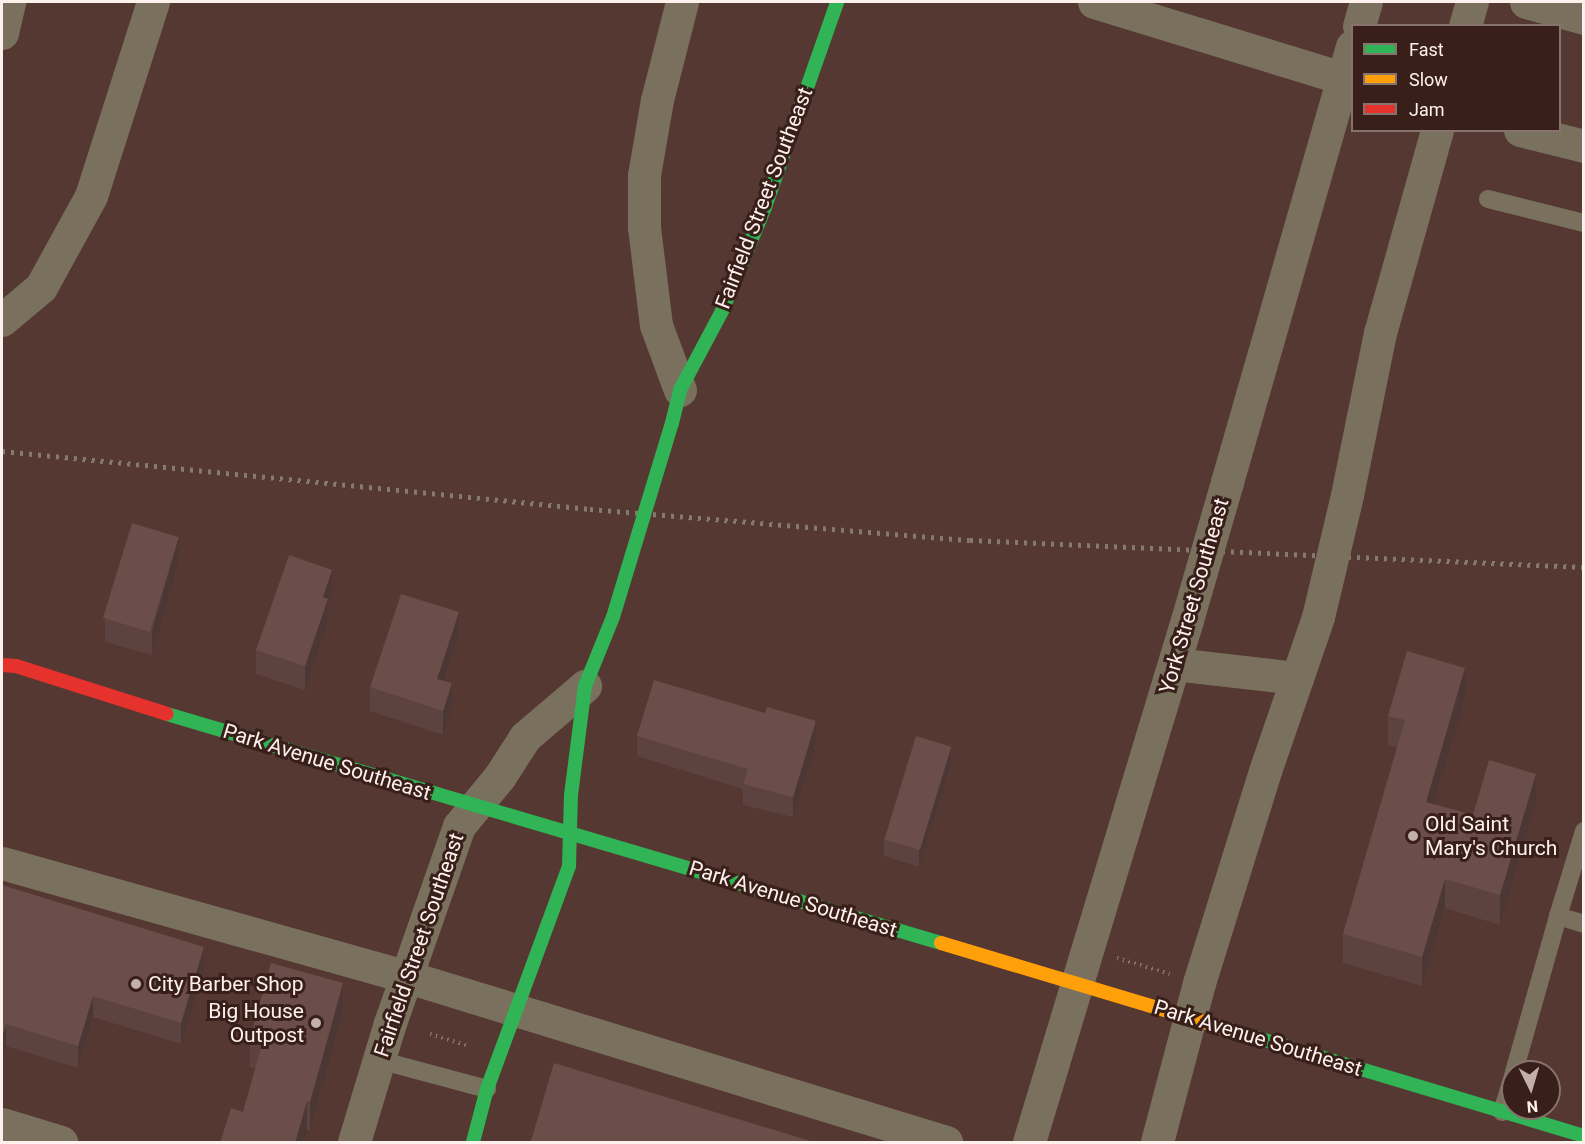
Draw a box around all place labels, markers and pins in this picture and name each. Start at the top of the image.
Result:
place label: Old Saint Mary's Church [1425,811,1557,861]
marker: Old Saint Mary's Church [1406,829,1420,843]
place label: City Barber Shop [148,971,303,997]
marker: City Barber Shop [129,977,143,991]
place label: Big House Outpost [208,998,304,1048]
marker: Big House Outpost [309,1016,323,1030]

